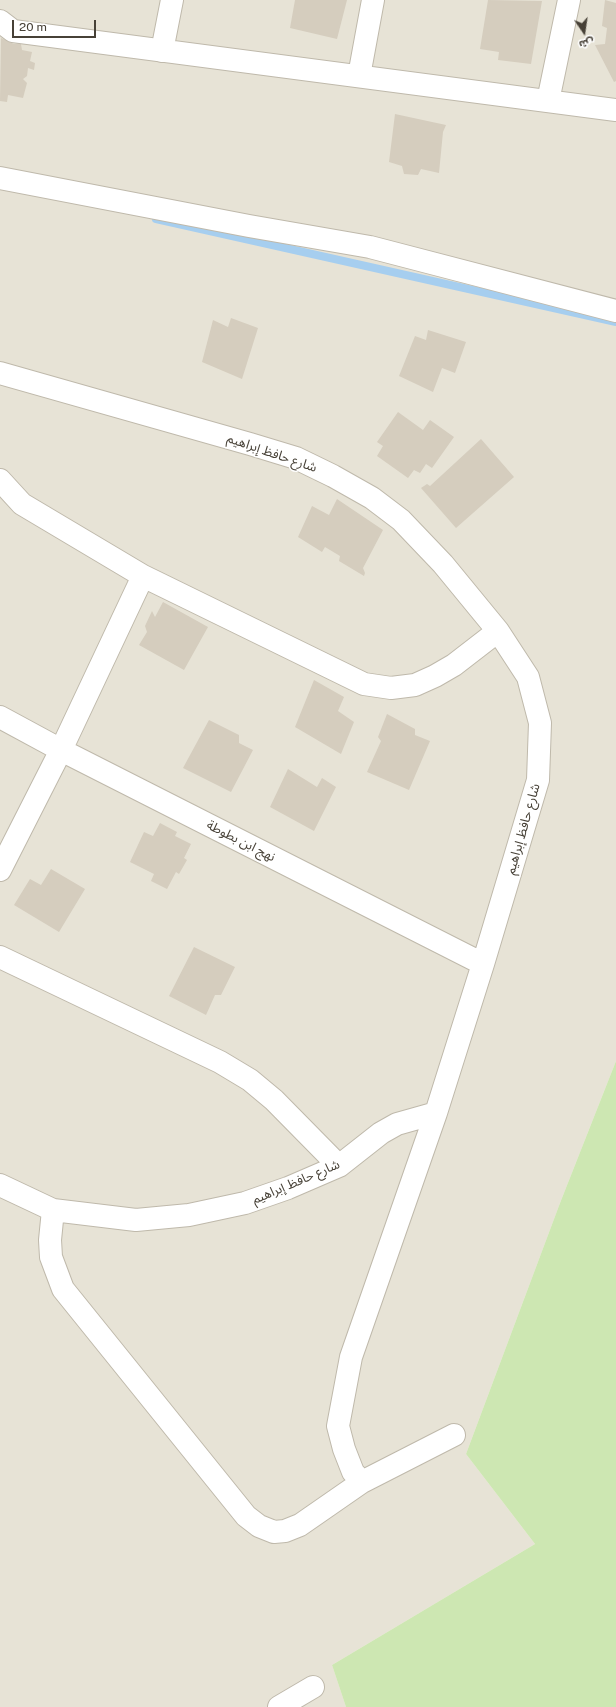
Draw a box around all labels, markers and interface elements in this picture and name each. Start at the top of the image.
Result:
scale bar [14,12,98,38]
north arrow [564,12,604,52]
text: 20 m [19,20,47,34]
text: ش [578,36,595,51]
street label: شارع حافظ إبراهيم [225,430,319,476]
street label: شارع حافظ إبراهيم [503,782,543,876]
street label: نهج ابن بطوطة [204,817,278,865]
street label: شارع حافظ إبراهيم [250,1156,342,1208]

